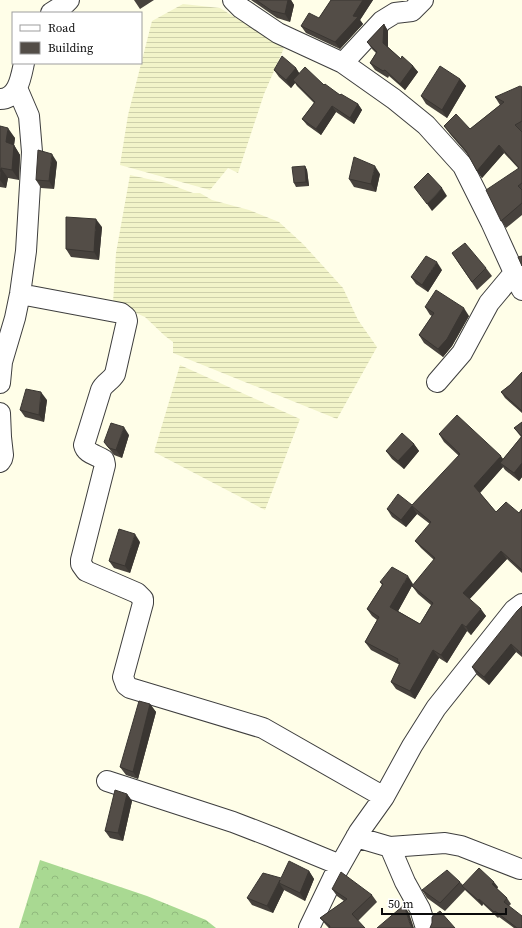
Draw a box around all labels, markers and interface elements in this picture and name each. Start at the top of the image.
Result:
legend [12,12,142,64]
text: Road [48,20,75,36]
text: Building [48,40,93,56]
scale bar [382,890,506,916]
text: 50 m [388,896,414,912]

